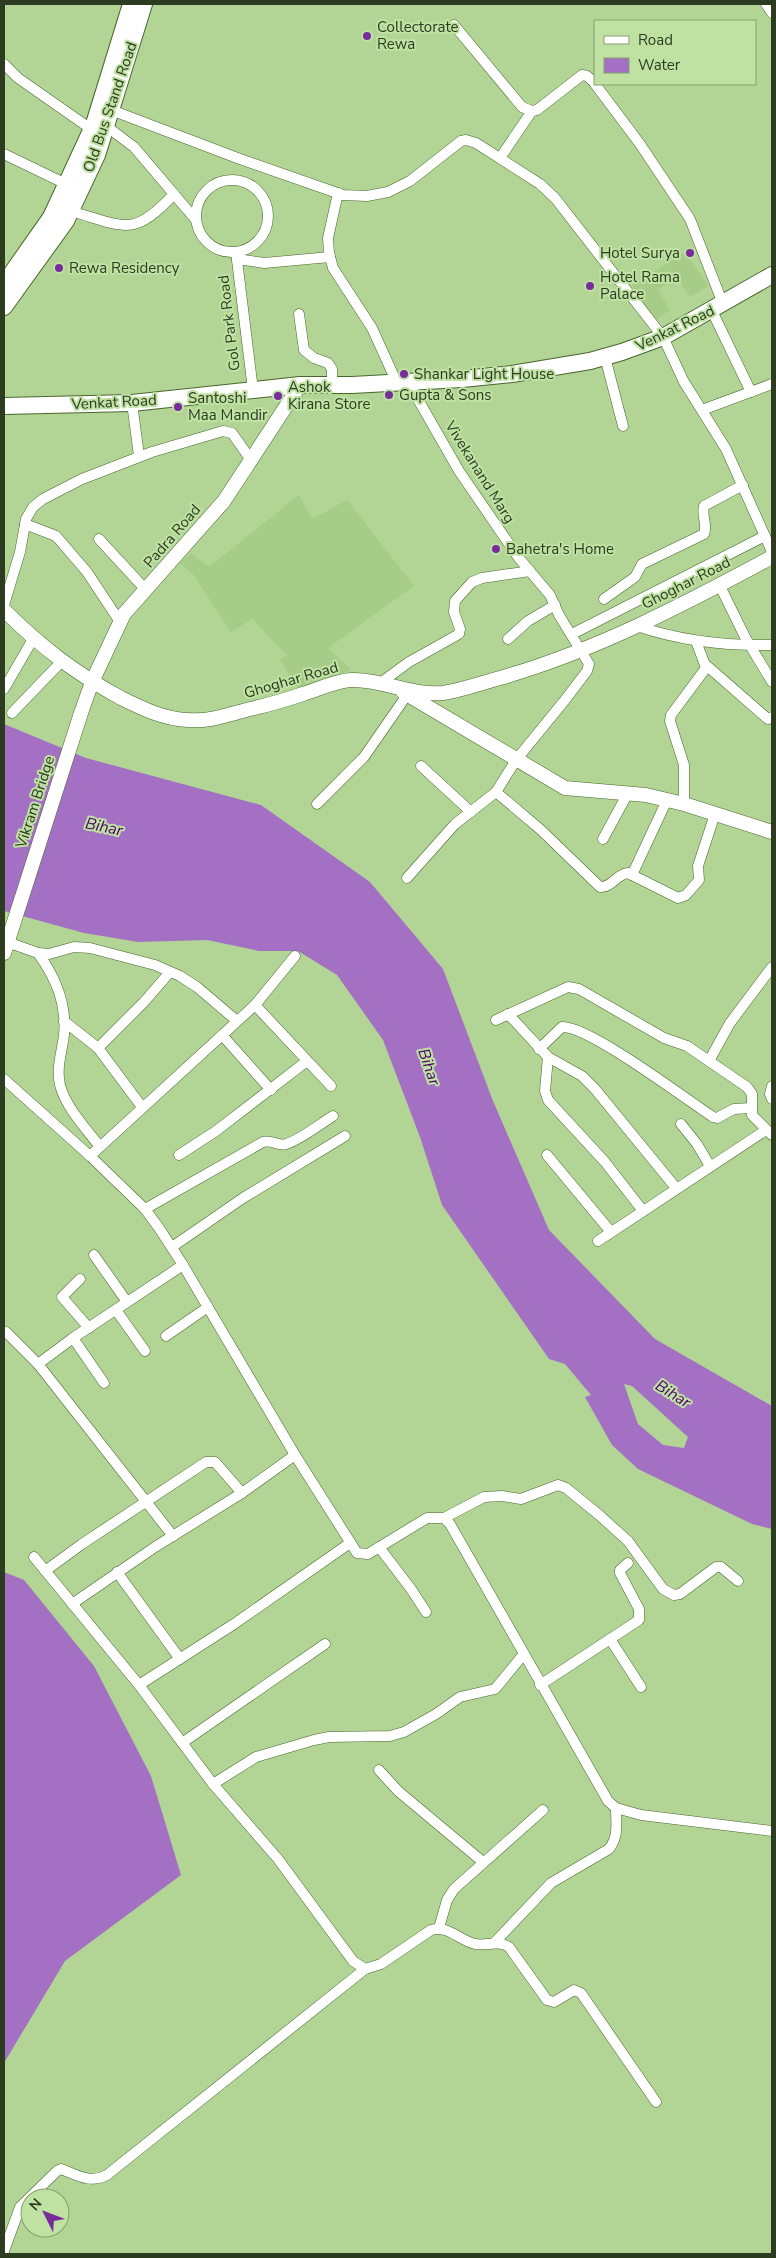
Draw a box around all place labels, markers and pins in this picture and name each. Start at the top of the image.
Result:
place label: Collectorate Rewa [377,17,459,54]
marker: Collectorate Rewa [361,30,373,42]
place label: Hotel Surya [600,243,680,263]
marker: Hotel Surya [684,247,696,259]
place label: Rewa Residency [69,258,180,278]
marker: Rewa Residency [53,262,65,274]
place label: Hotel Rama Palace [600,267,680,304]
marker: Hotel Rama Palace [584,280,596,292]
place label: Shankar Light House [414,364,554,384]
marker: Shankar Light House [398,368,410,380]
place label: Ashok Kirana Store [288,377,370,414]
place label: Gupta & Sons [399,385,492,405]
place label: Santoshi Maa Mandir [188,388,268,425]
marker: Gupta & Sons [383,389,395,401]
marker: Ashok Kirana Store [272,390,284,402]
marker: Santoshi Maa Mandir [172,401,184,413]
place label: Bahetra's Home [506,539,614,559]
marker: Bahetra's Home [490,543,502,555]

